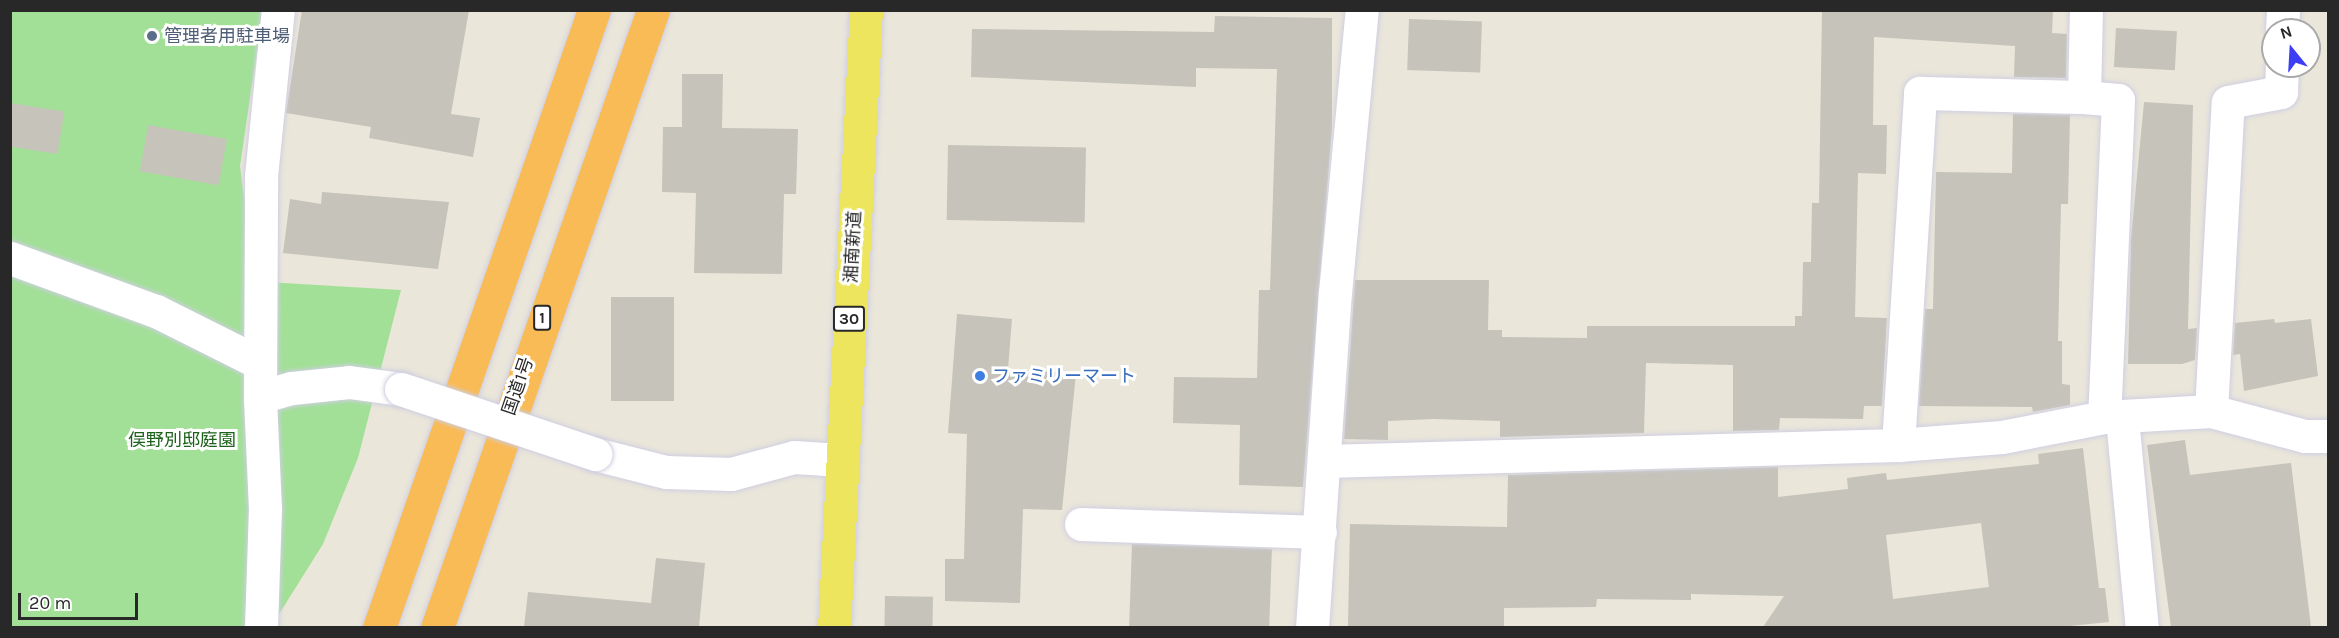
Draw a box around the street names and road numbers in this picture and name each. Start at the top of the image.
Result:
street label: 湘南新道 [840,210,866,284]
road number: 1 [533,305,551,331]
road number: 30 [832,306,866,332]
street label: 国道1号 [498,354,538,418]

